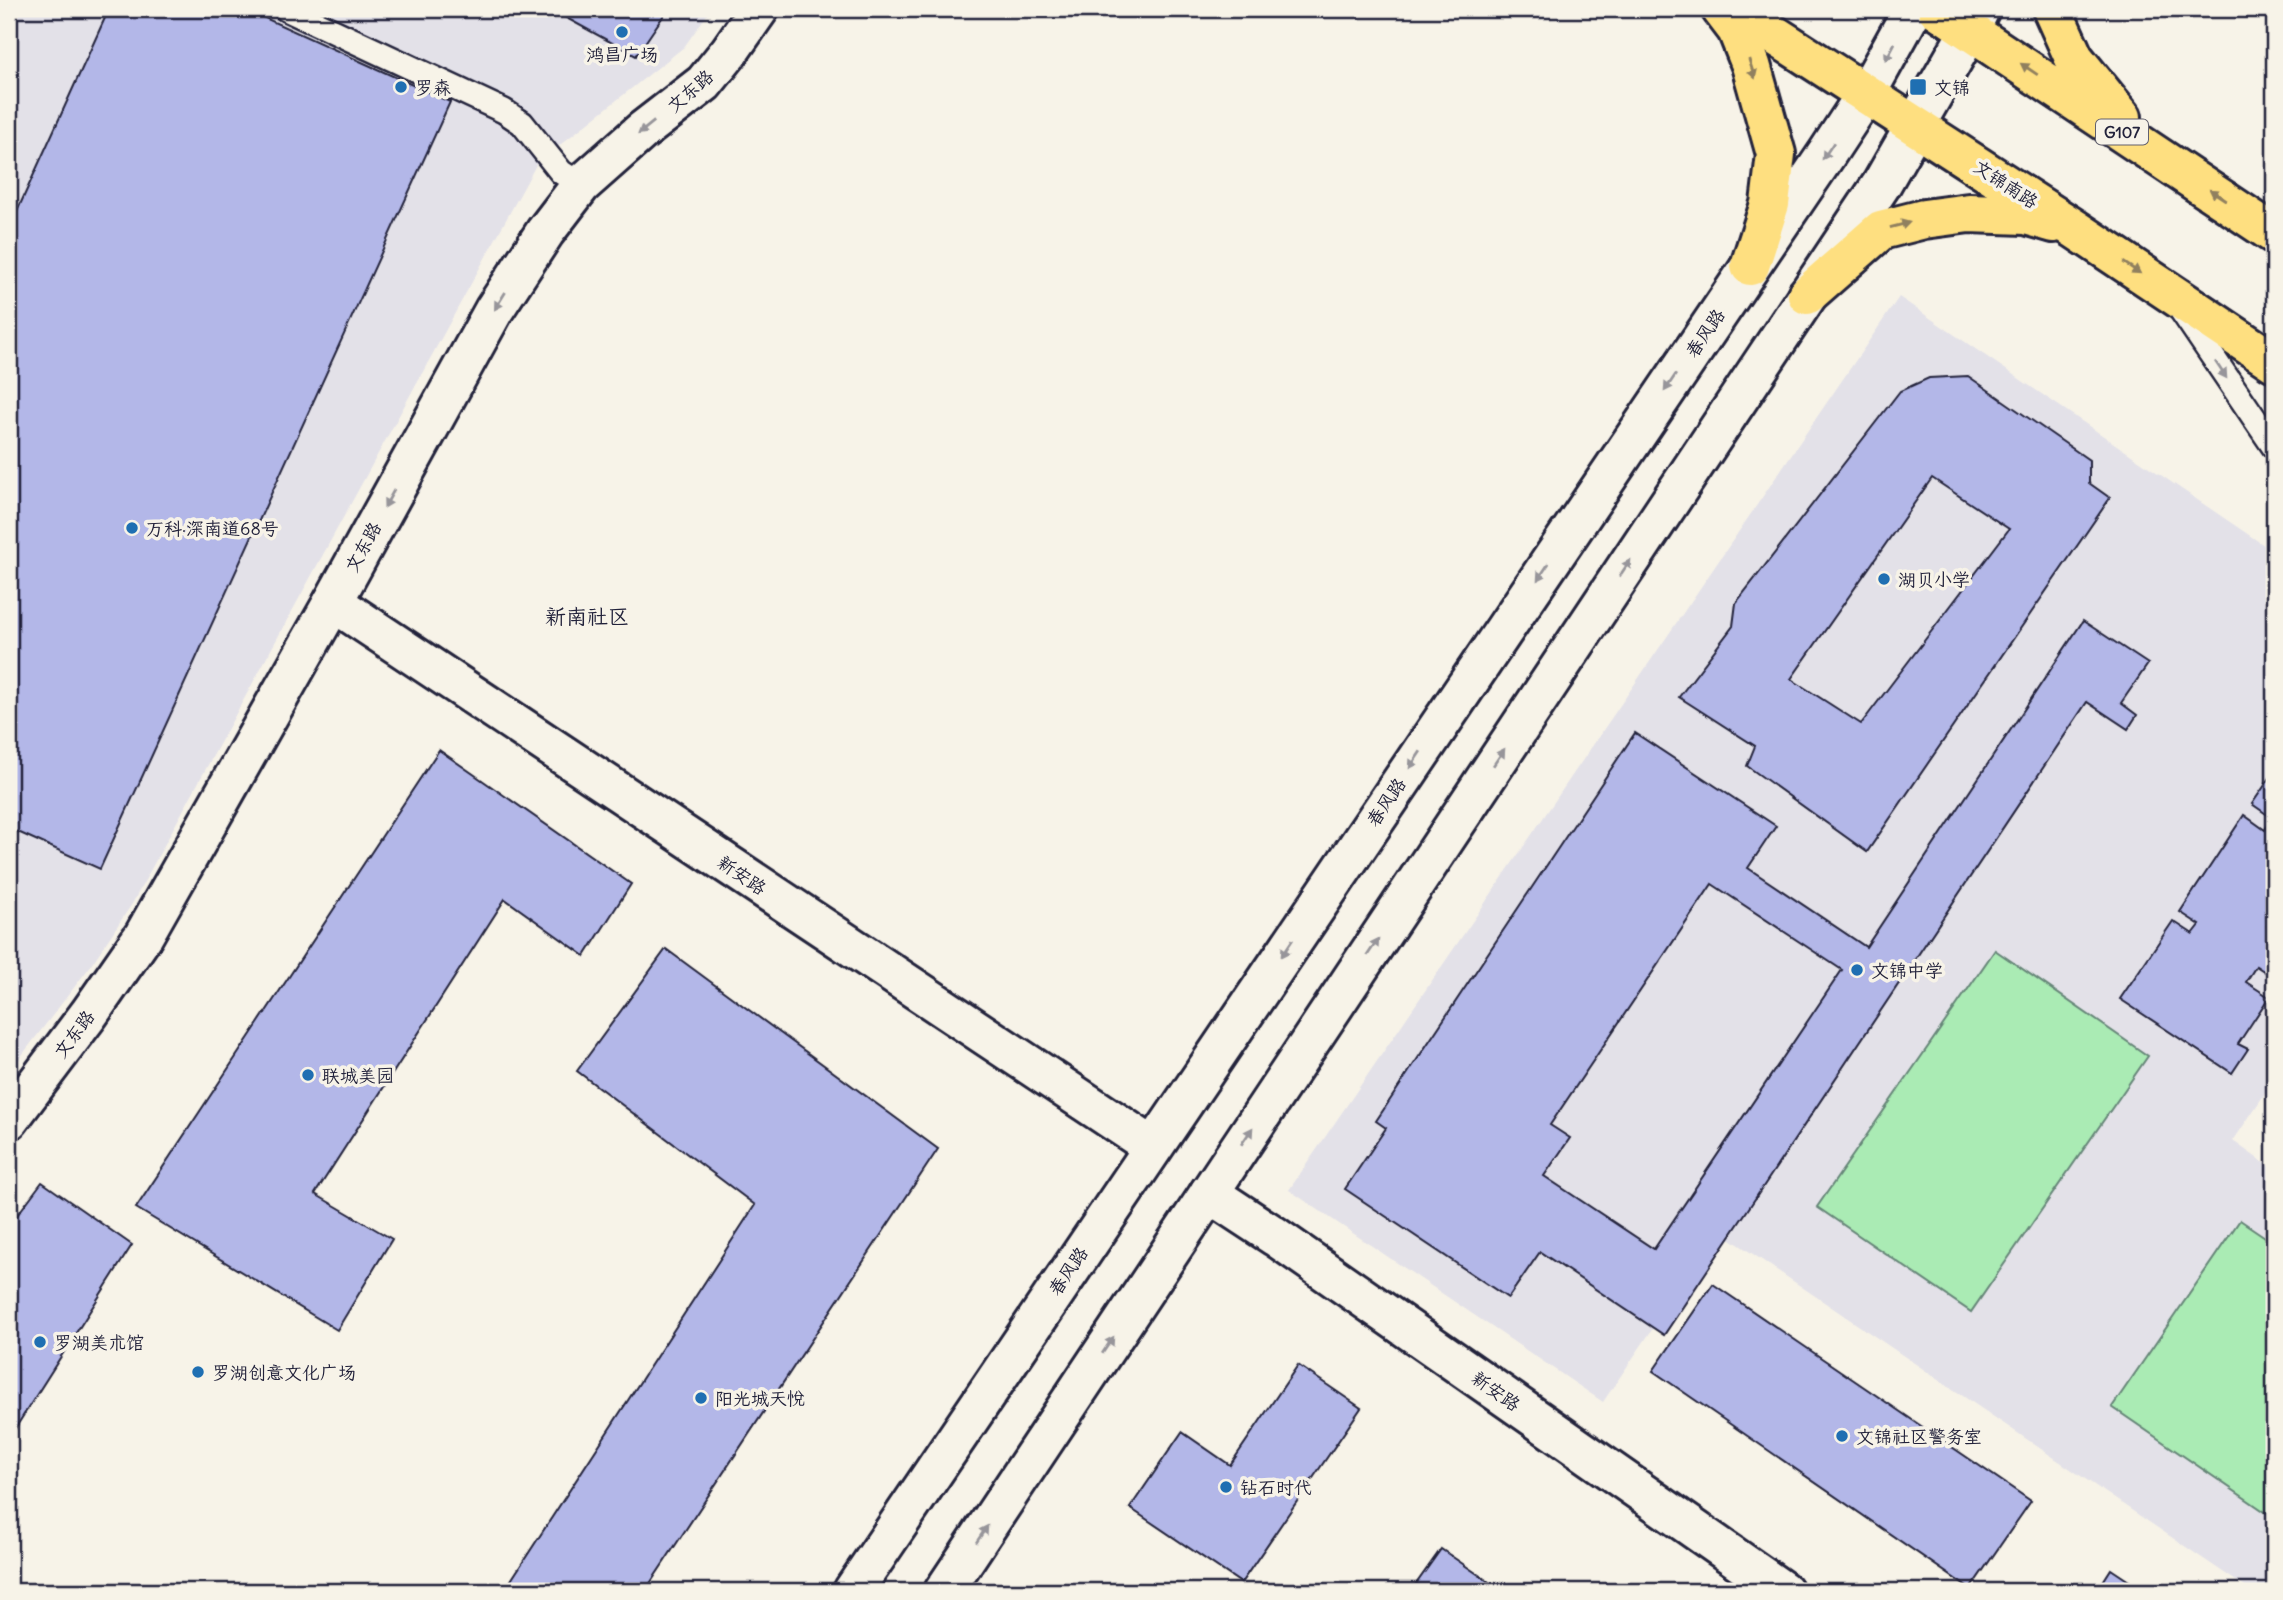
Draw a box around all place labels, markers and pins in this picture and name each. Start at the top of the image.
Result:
marker: 鸿昌广场 [614,24,630,40]
place label: 鸿昌广场 [586,43,658,66]
place label: 罗森 [415,76,451,99]
place label: 文锦 [1934,76,1970,99]
marker: 文锦 [1908,77,1928,97]
marker: 罗森 [393,79,409,95]
place label: 万科·深南道68号 [146,517,279,540]
marker: 万科·深南道68号 [124,520,140,536]
place label: 湖贝小学 [1898,568,1970,591]
marker: 湖贝小学 [1876,571,1892,587]
place label: 文锦中学 [1871,959,1943,982]
marker: 文锦中学 [1849,962,1865,978]
place label: 联城美园 [322,1064,394,1087]
marker: 联城美园 [300,1067,316,1083]
place label: 罗湖美术馆 [54,1331,144,1354]
marker: 罗湖美术馆 [32,1334,48,1350]
place label: 罗湖创意文化广场 [212,1361,356,1384]
marker: 罗湖创意文化广场 [190,1364,206,1380]
place label: 阳光城天悦 [715,1387,805,1410]
marker: 阳光城天悦 [693,1390,709,1406]
place label: 文锦社区警务室 [1856,1425,1982,1448]
marker: 文锦社区警务室 [1834,1428,1850,1444]
place label: 钻石时代 [1240,1476,1312,1499]
marker: 钻石时代 [1218,1479,1234,1495]

